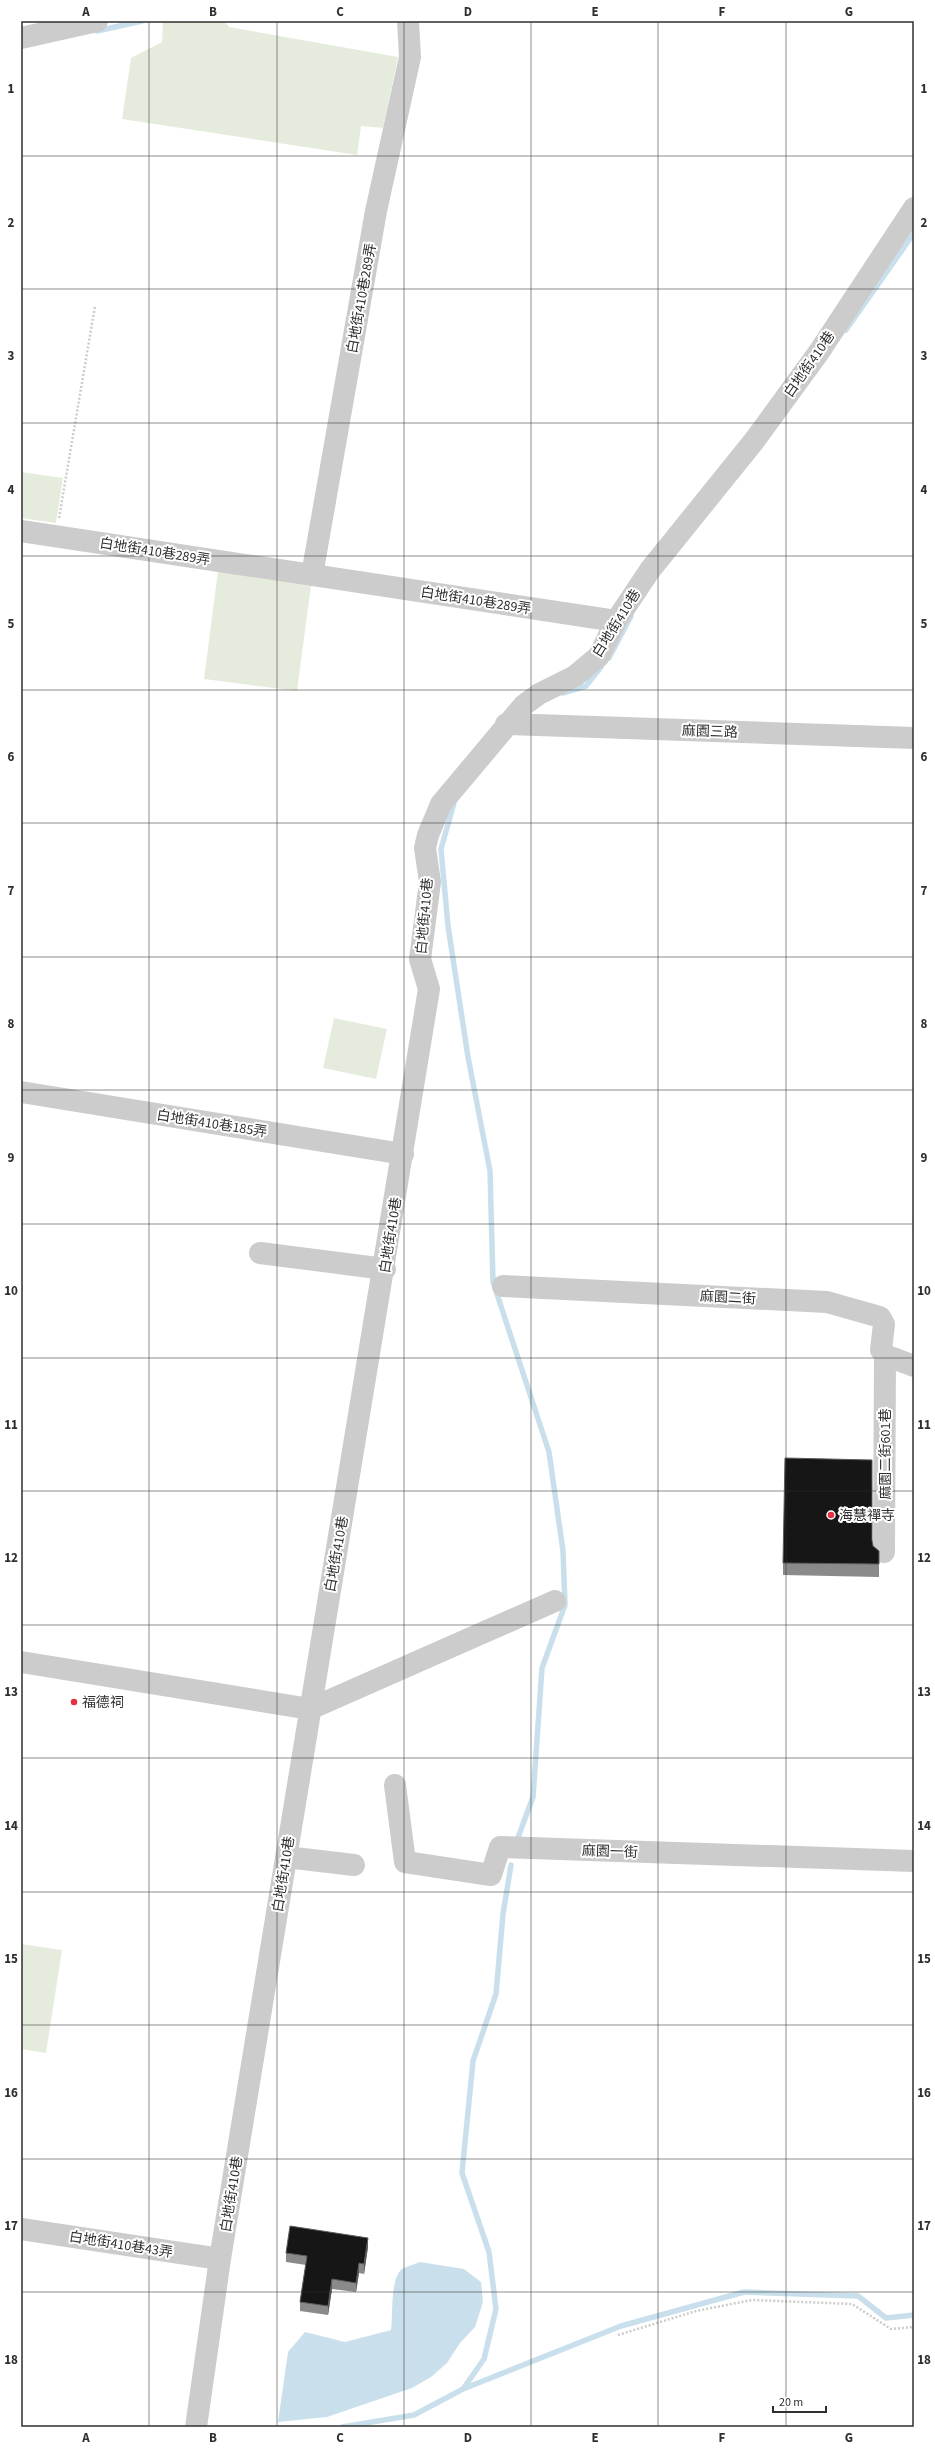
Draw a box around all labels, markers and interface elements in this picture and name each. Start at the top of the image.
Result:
text: A [81,3,90,21]
text: B [209,3,217,21]
text: C [336,3,344,21]
text: D [464,3,472,21]
text: E [591,3,599,21]
text: F [719,3,726,21]
text: G [845,3,853,21]
text: 1 [8,80,15,98]
text: 1 [921,80,928,98]
text: 2 [8,214,15,232]
text: 2 [921,214,928,232]
street label: 白地街410巷289弄 [342,241,382,355]
street label: 白地街410巷 [780,327,840,402]
text: 3 [8,347,15,365]
text: 3 [921,347,928,365]
text: 4 [8,481,15,499]
text: 4 [921,481,928,499]
street label: 白地街410巷289弄 [98,533,212,571]
street label: 白地街410巷289弄 [419,582,533,620]
street label: 白地街410巷 [588,586,646,661]
text: 5 [8,615,15,633]
text: 5 [921,615,928,633]
street label: 麻園三路 [682,721,738,743]
text: 6 [8,748,15,766]
text: 6 [921,748,928,766]
street label: 白地街410巷 [412,877,438,955]
text: 7 [8,882,15,900]
text: 7 [921,882,928,900]
text: 8 [8,1015,15,1033]
text: 8 [921,1015,928,1033]
street label: 白地街410巷185弄 [155,1105,269,1143]
text: 9 [8,1149,15,1167]
text: 9 [921,1149,928,1167]
street label: 白地街410巷 [375,1196,407,1275]
text: 10 [4,1282,18,1300]
text: 10 [917,1282,931,1300]
street label: 麻園二街 [699,1287,756,1309]
street label: 麻園二街601巷 [876,1409,896,1499]
text: 11 [4,1416,18,1434]
text: 11 [917,1416,931,1434]
place label: 海慧禪寺 [839,1506,895,1526]
marker: 海慧禪寺 [826,1510,836,1520]
street label: 白地街410巷 [320,1515,354,1594]
text: 12 [4,1549,18,1567]
text: 12 [917,1549,931,1567]
text: 13 [4,1683,18,1701]
text: 13 [917,1683,931,1701]
place label: 福德祠 [82,1693,124,1713]
marker: 福德祠 [69,1697,79,1707]
text: 14 [4,1817,18,1835]
text: 14 [917,1817,931,1835]
street label: 白地街410巷 [268,1835,300,1914]
street label: 麻園一街 [582,1841,638,1863]
text: 15 [4,1950,18,1968]
text: 15 [917,1950,931,1968]
text: 16 [4,2084,18,2102]
text: 16 [917,2084,931,2102]
street label: 白地街410巷 [216,2155,248,2234]
text: 17 [4,2217,18,2235]
text: 17 [917,2217,931,2235]
street label: 白地街410巷43弄 [68,2227,174,2263]
text: 18 [4,2351,18,2369]
text: 18 [917,2351,931,2369]
scale bar [773,2388,826,2414]
text: 20 m [779,2394,803,2411]
text: A [81,2429,90,2447]
text: B [209,2429,217,2447]
text: C [336,2429,344,2447]
text: D [464,2429,472,2447]
text: E [591,2429,599,2447]
text: F [719,2429,726,2447]
text: G [845,2429,853,2447]

